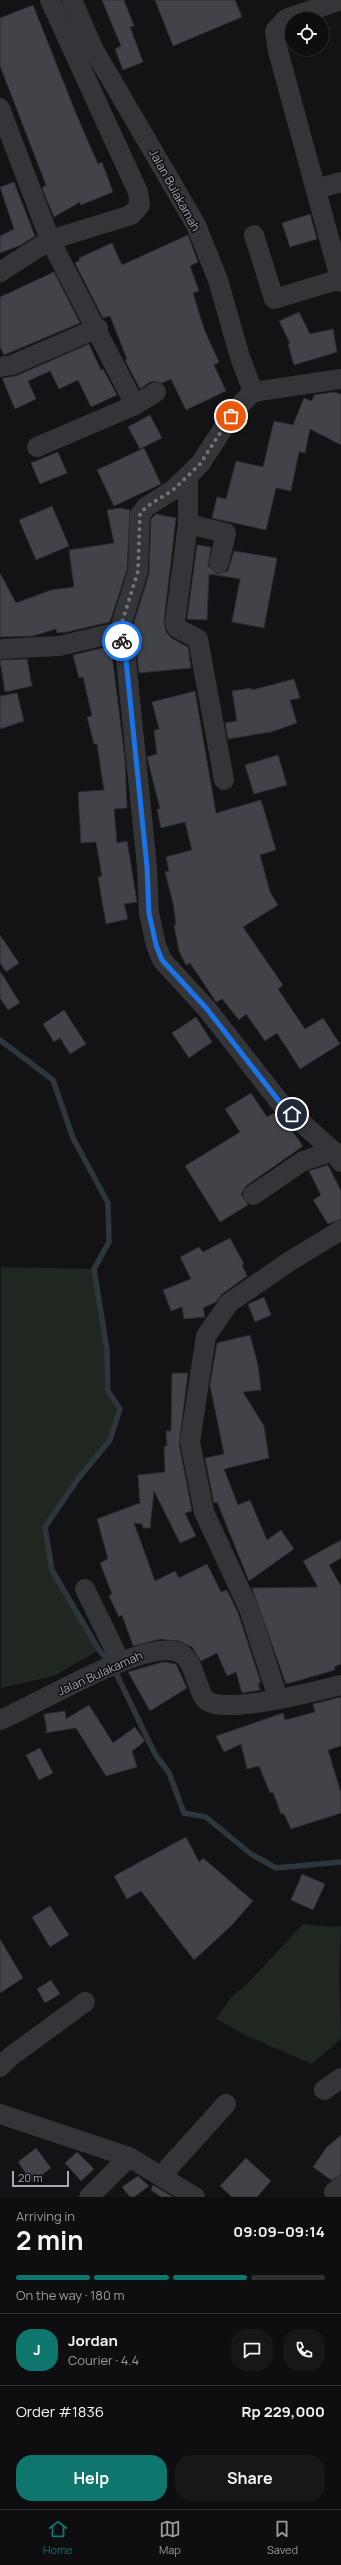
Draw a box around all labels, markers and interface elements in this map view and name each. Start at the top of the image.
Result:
map controls [285,12,329,56]
button: locate [285,12,329,56]
street label: Jalan Bulakamah [145,146,205,234]
pin [214,399,248,433]
icon: bag [220,405,242,427]
courier [102,621,142,661]
icon: bike [111,630,133,652]
pin [275,1097,309,1131]
icon: home [281,1103,303,1125]
street label: Jalan Bulakamah [55,1647,145,1699]
scale bar [12,2169,69,2188]
text: 20 m [18,2170,43,2185]
text: Arriving in [16,2207,75,2225]
text: 09:09–09:14 [233,2221,325,2242]
text: 2 min [16,2222,84,2258]
text: On the way · 180 m [16,2286,124,2304]
button: chat [231,2329,273,2371]
button: phone [283,2329,325,2371]
text: Jordan [68,2330,118,2351]
text: J [33,2339,41,2360]
text: Courier · 4.4 [68,2351,139,2369]
text: Order #1836 [16,2401,104,2422]
text: Rp 229,000 [242,2401,325,2422]
button: Help [16,2455,167,2501]
button: Share [175,2455,325,2501]
tab: Home [43,2518,73,2557]
tab: Map [159,2518,181,2557]
tab: Saved [267,2518,298,2557]

